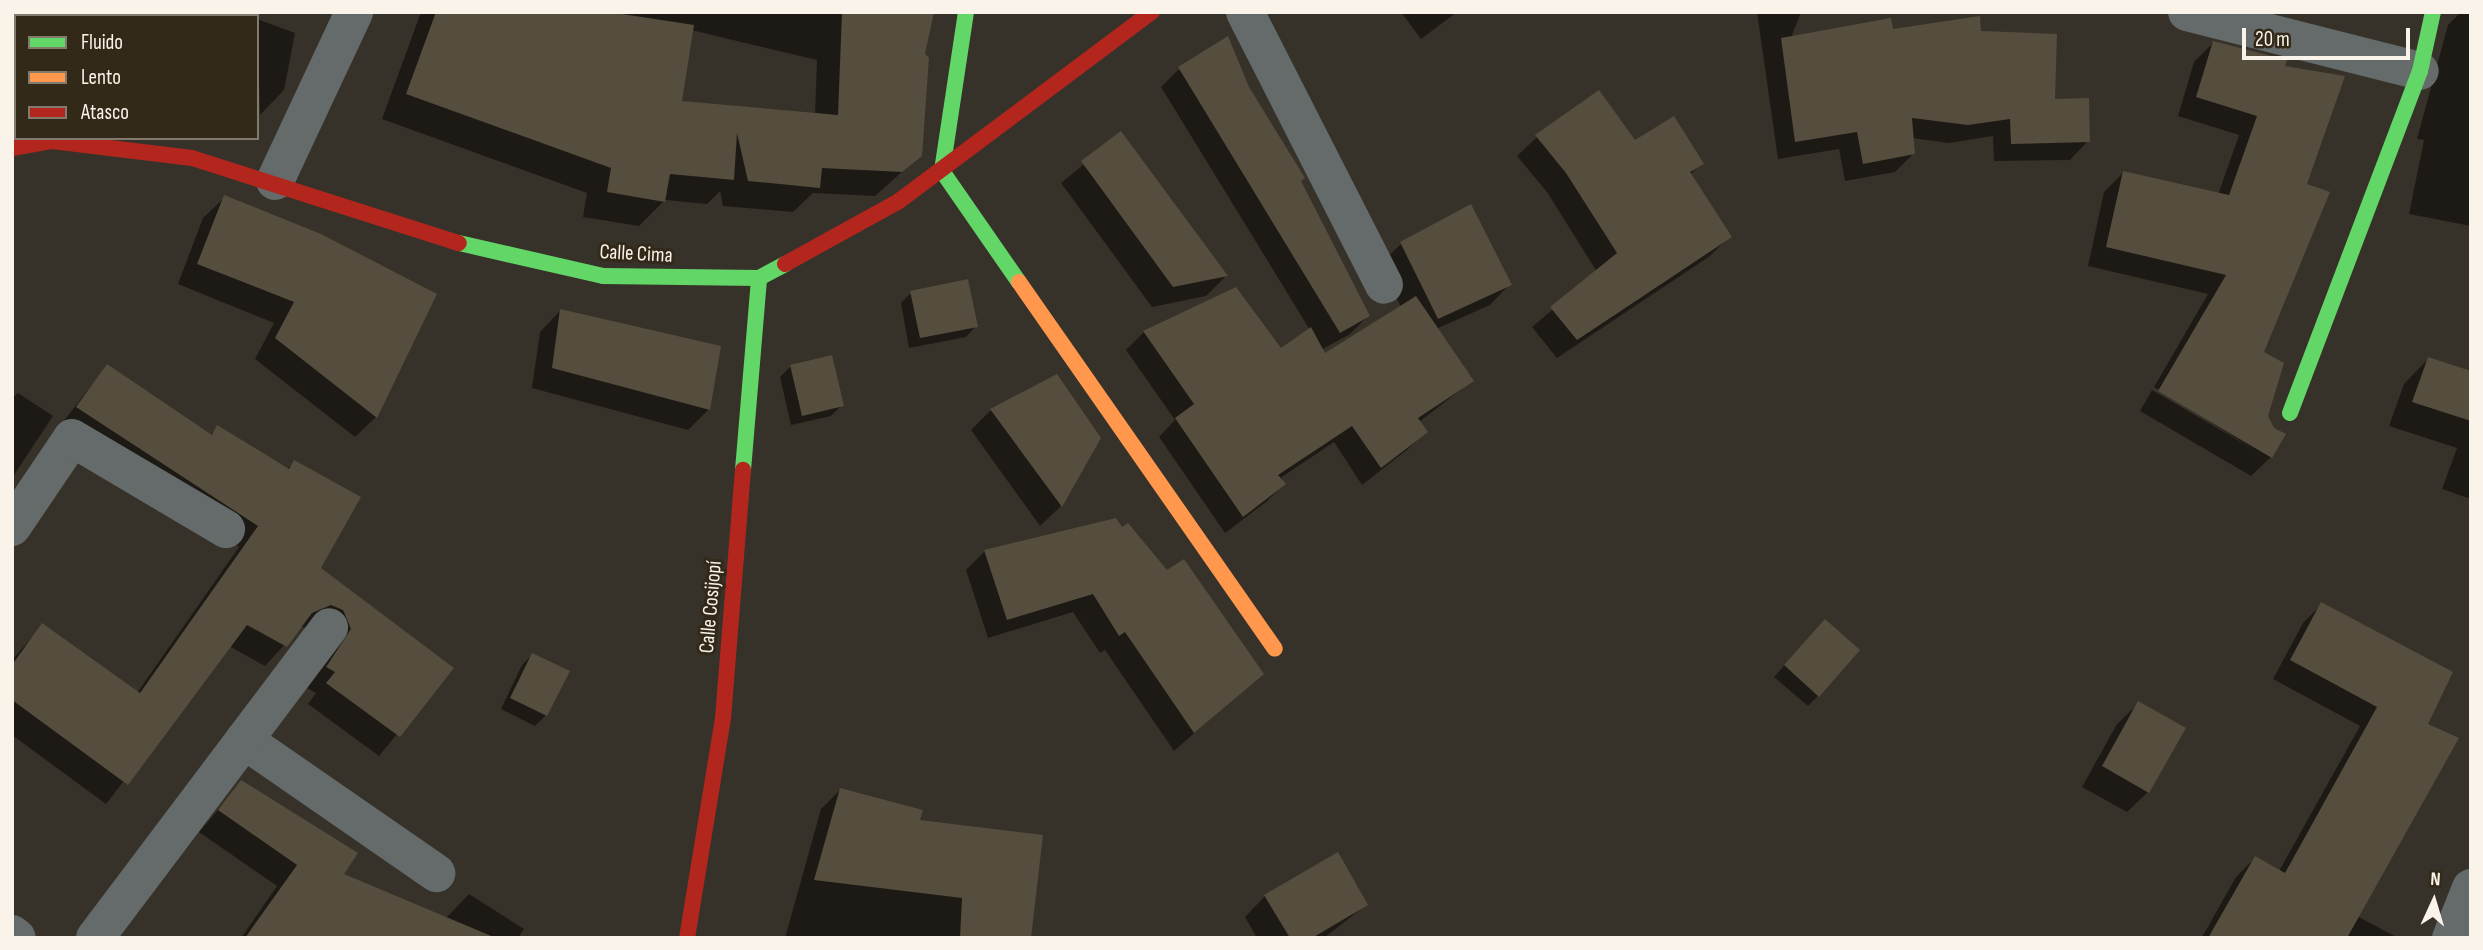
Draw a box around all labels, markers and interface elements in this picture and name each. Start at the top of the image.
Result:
legend [14,14,259,140]
scale bar [2245,14,2413,58]
text: 20 m [2255,27,2290,52]
text: Fluido [81,30,123,55]
text: Lento [81,65,121,90]
text: Atasco [81,100,129,125]
street label: Calle Cima [599,240,673,268]
street label: Calle Cosijopí [694,560,728,654]
north arrow [2399,866,2469,936]
text: N [2430,868,2441,891]

